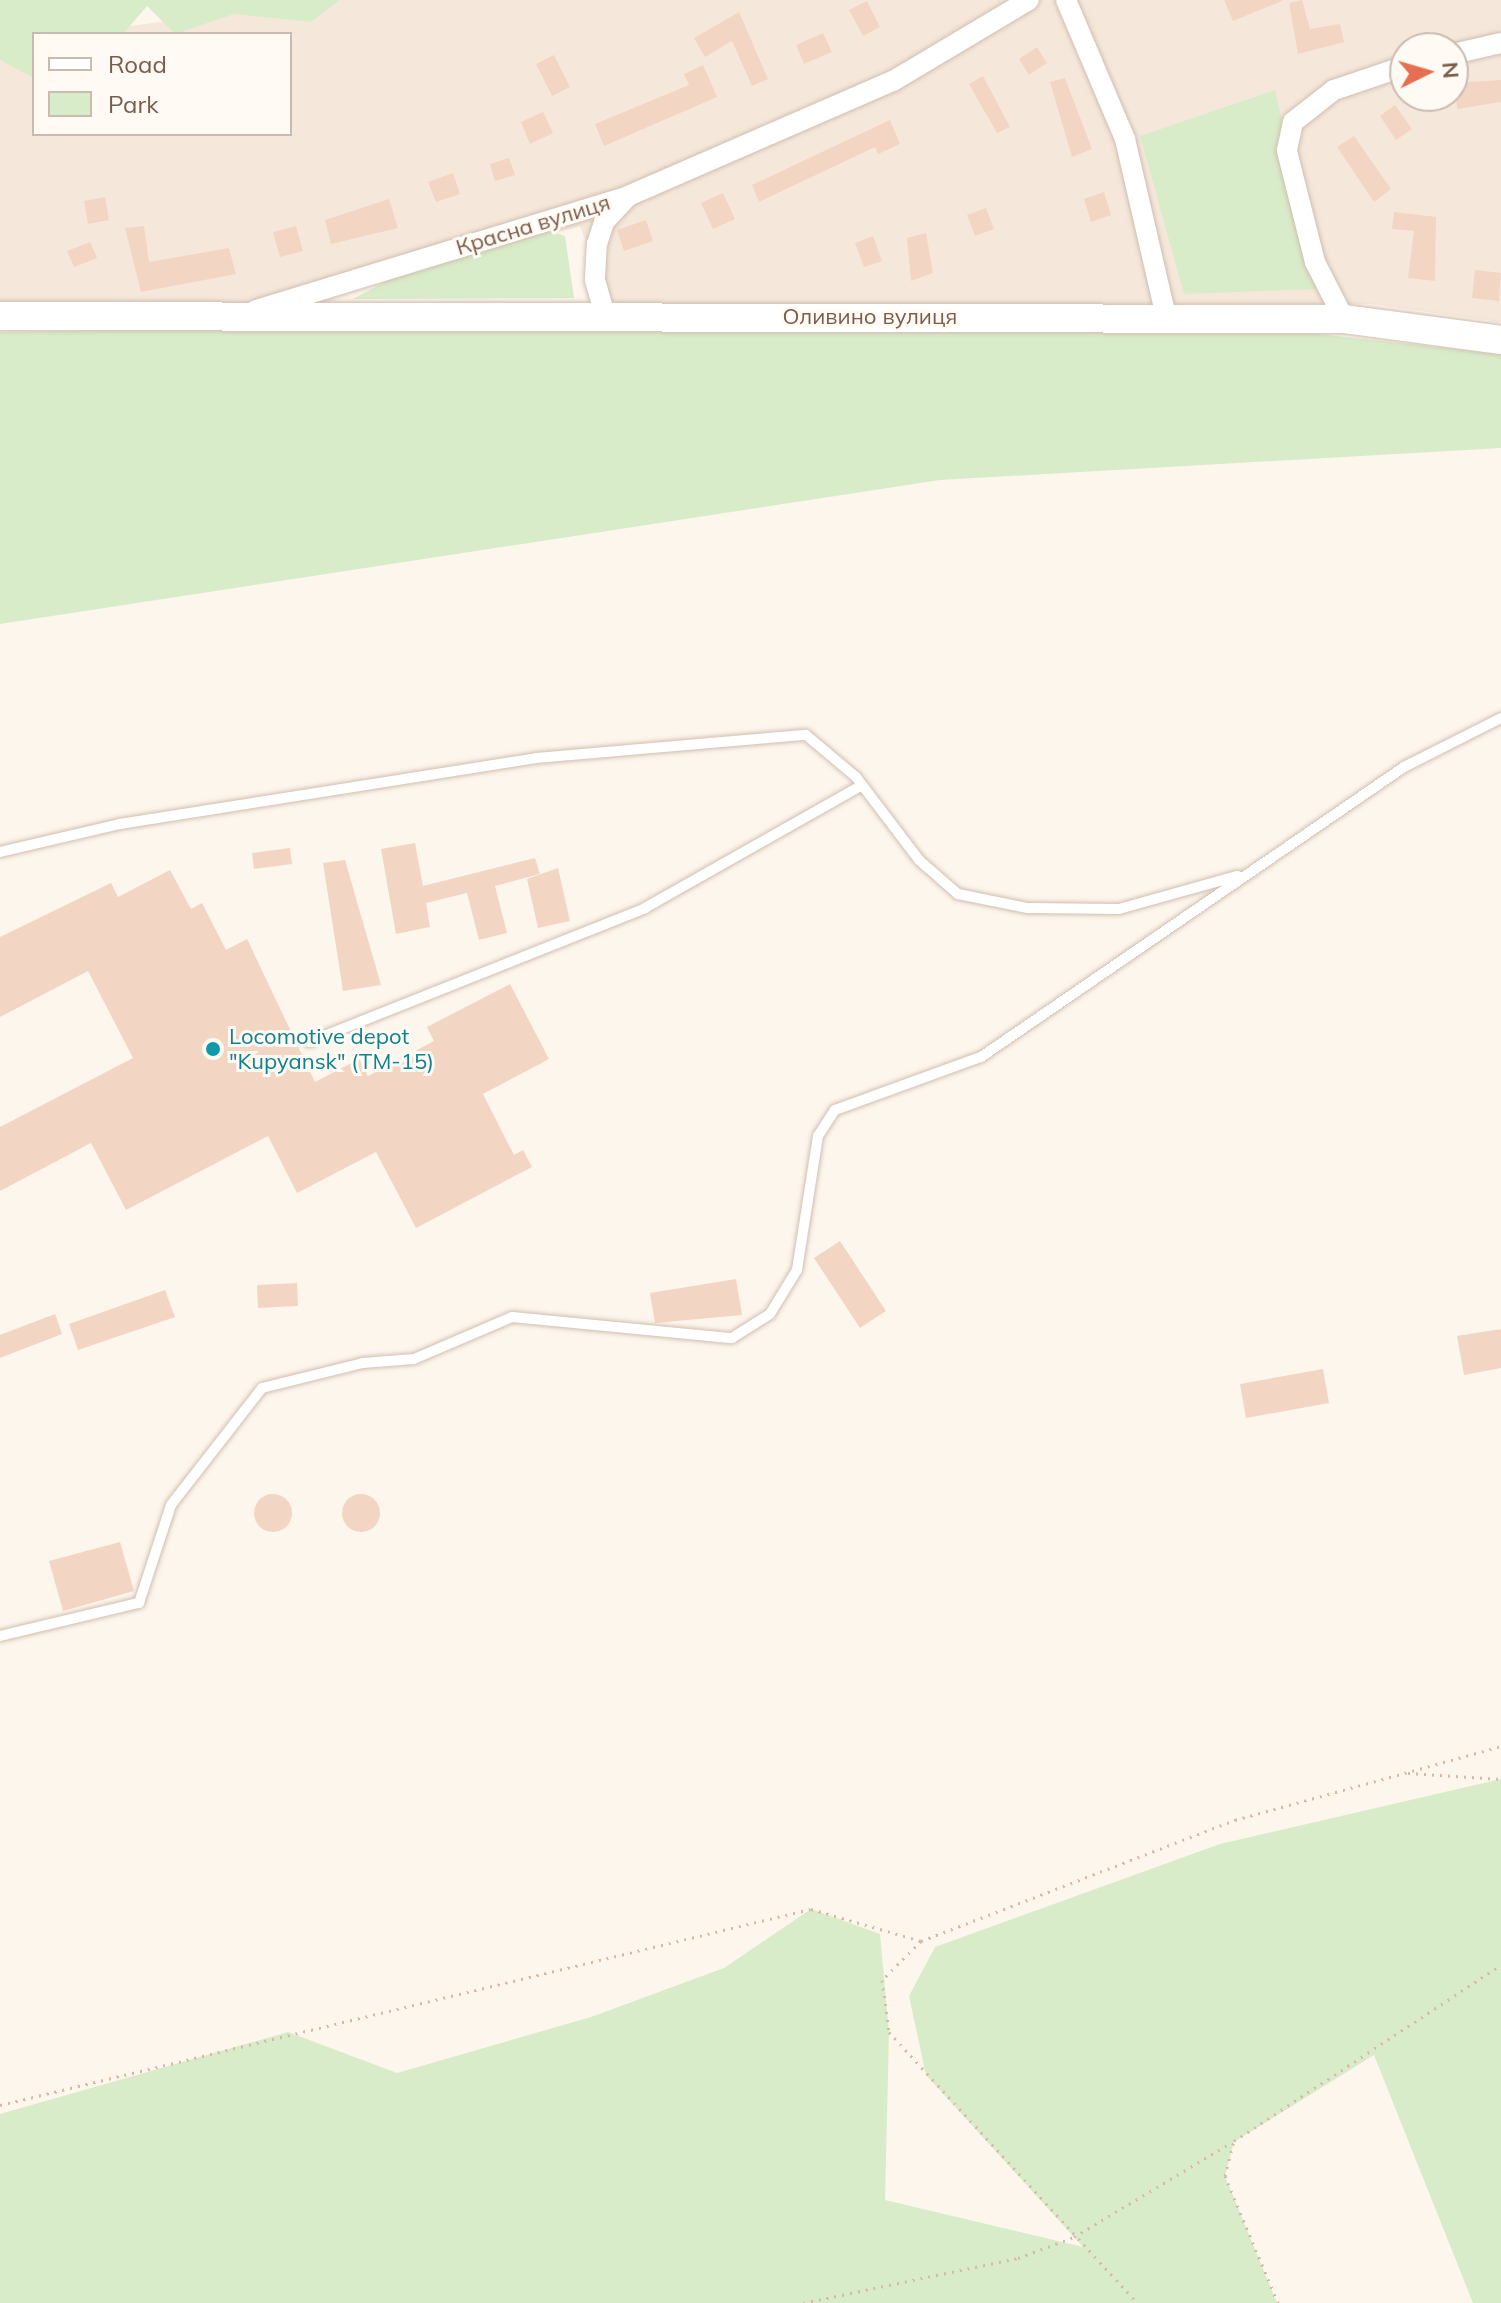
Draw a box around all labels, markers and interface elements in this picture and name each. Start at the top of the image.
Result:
legend [32,32,292,136]
north arrow [1389,32,1469,112]
text: Road [108,49,167,79]
text: N [1436,61,1466,80]
text: Park [108,89,159,119]
street label: Красна вулиця [453,189,613,261]
street label: Оливино вулиця [783,304,957,330]
place label: Locomotive depot "Kupyansk" (TM-15) [229,1023,434,1074]
marker: Locomotive depot "Kupyansk" (TM-15) [204,1040,222,1058]

